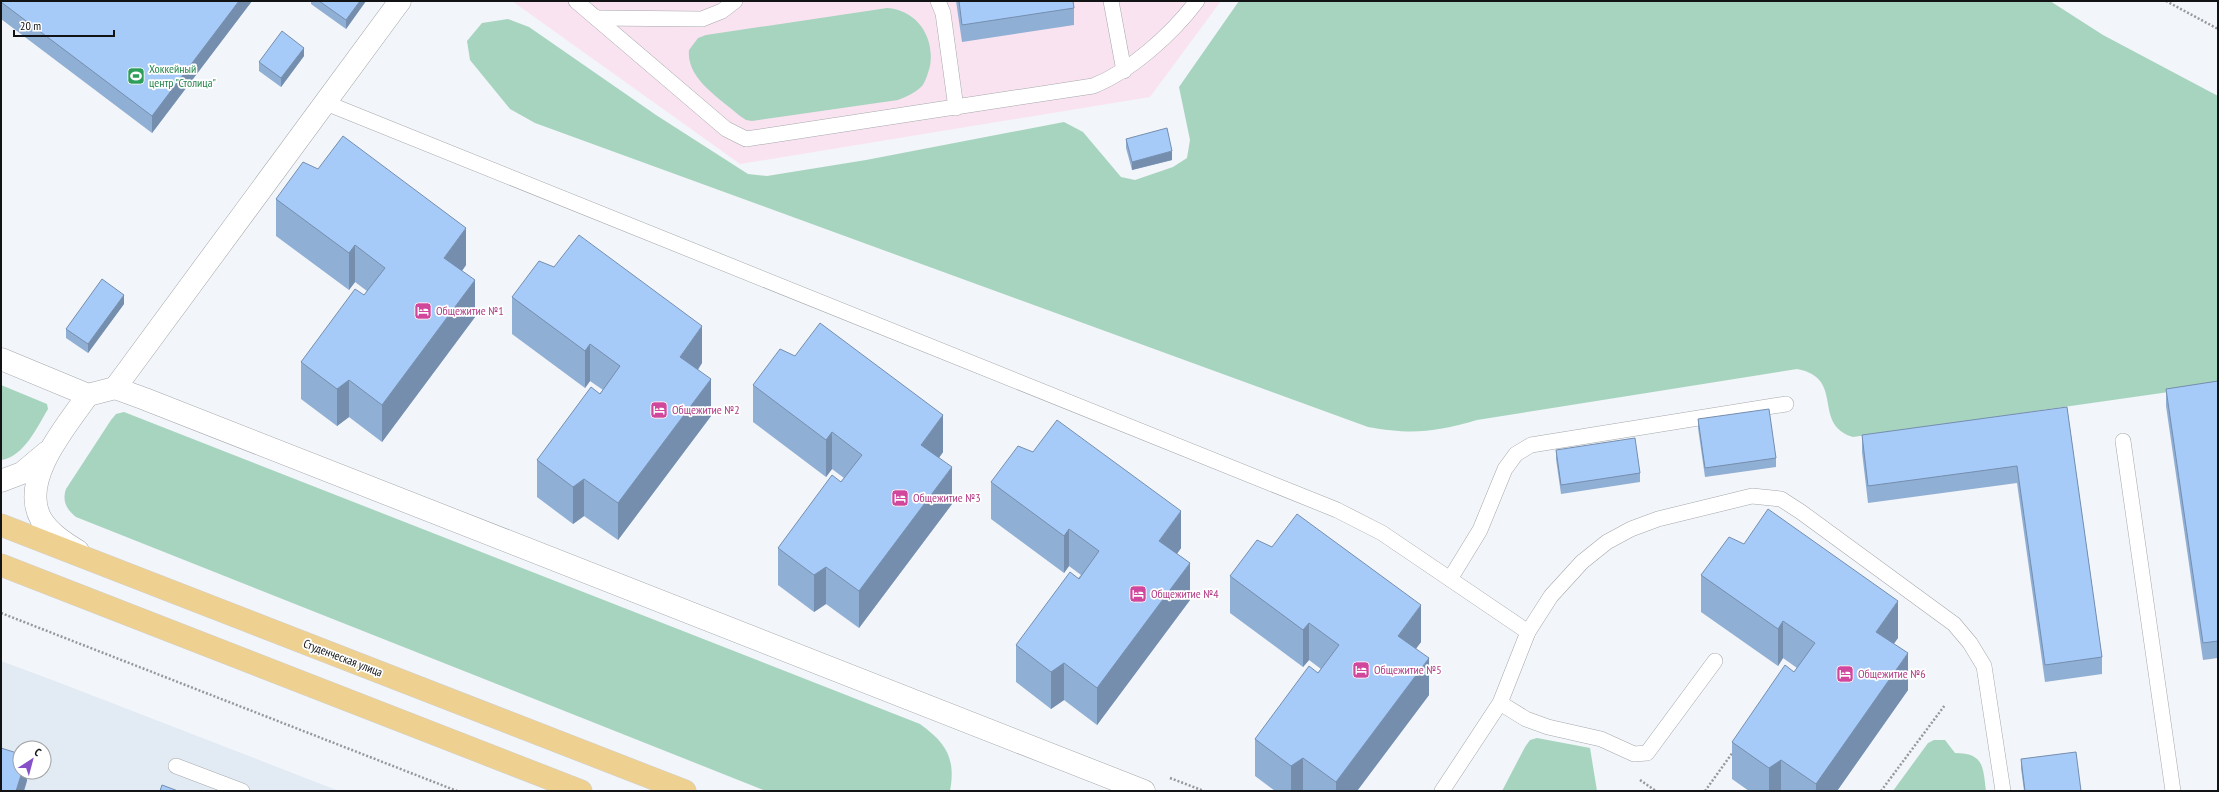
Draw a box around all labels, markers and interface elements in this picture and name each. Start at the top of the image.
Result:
scale bar [14,12,114,38]
text: 20 m [20,18,41,33]
place label: Хоккейный центр "Столица" [149,61,216,90]
sports icon: Хоккейный центр "Столица" [126,66,146,86]
hotel icon: Общежитие №1 [413,301,433,321]
place label: Общежитие №1 [436,303,504,318]
hotel icon: Общежитие №2 [649,400,669,420]
place label: Общежитие №2 [672,402,740,417]
hotel icon: Общежитие №3 [890,488,910,508]
place label: Общежитие №3 [913,490,981,505]
hotel icon: Общежитие №4 [1128,584,1148,604]
place label: Общежитие №4 [1151,586,1219,601]
street label: Студенческая улица [301,636,385,680]
hotel icon: Общежитие №5 [1351,660,1371,680]
place label: Общежитие №5 [1374,662,1442,677]
hotel icon: Общежитие №6 [1835,664,1855,684]
place label: Общежитие №6 [1858,666,1926,681]
north arrow [12,740,52,780]
text: С [32,745,44,759]

